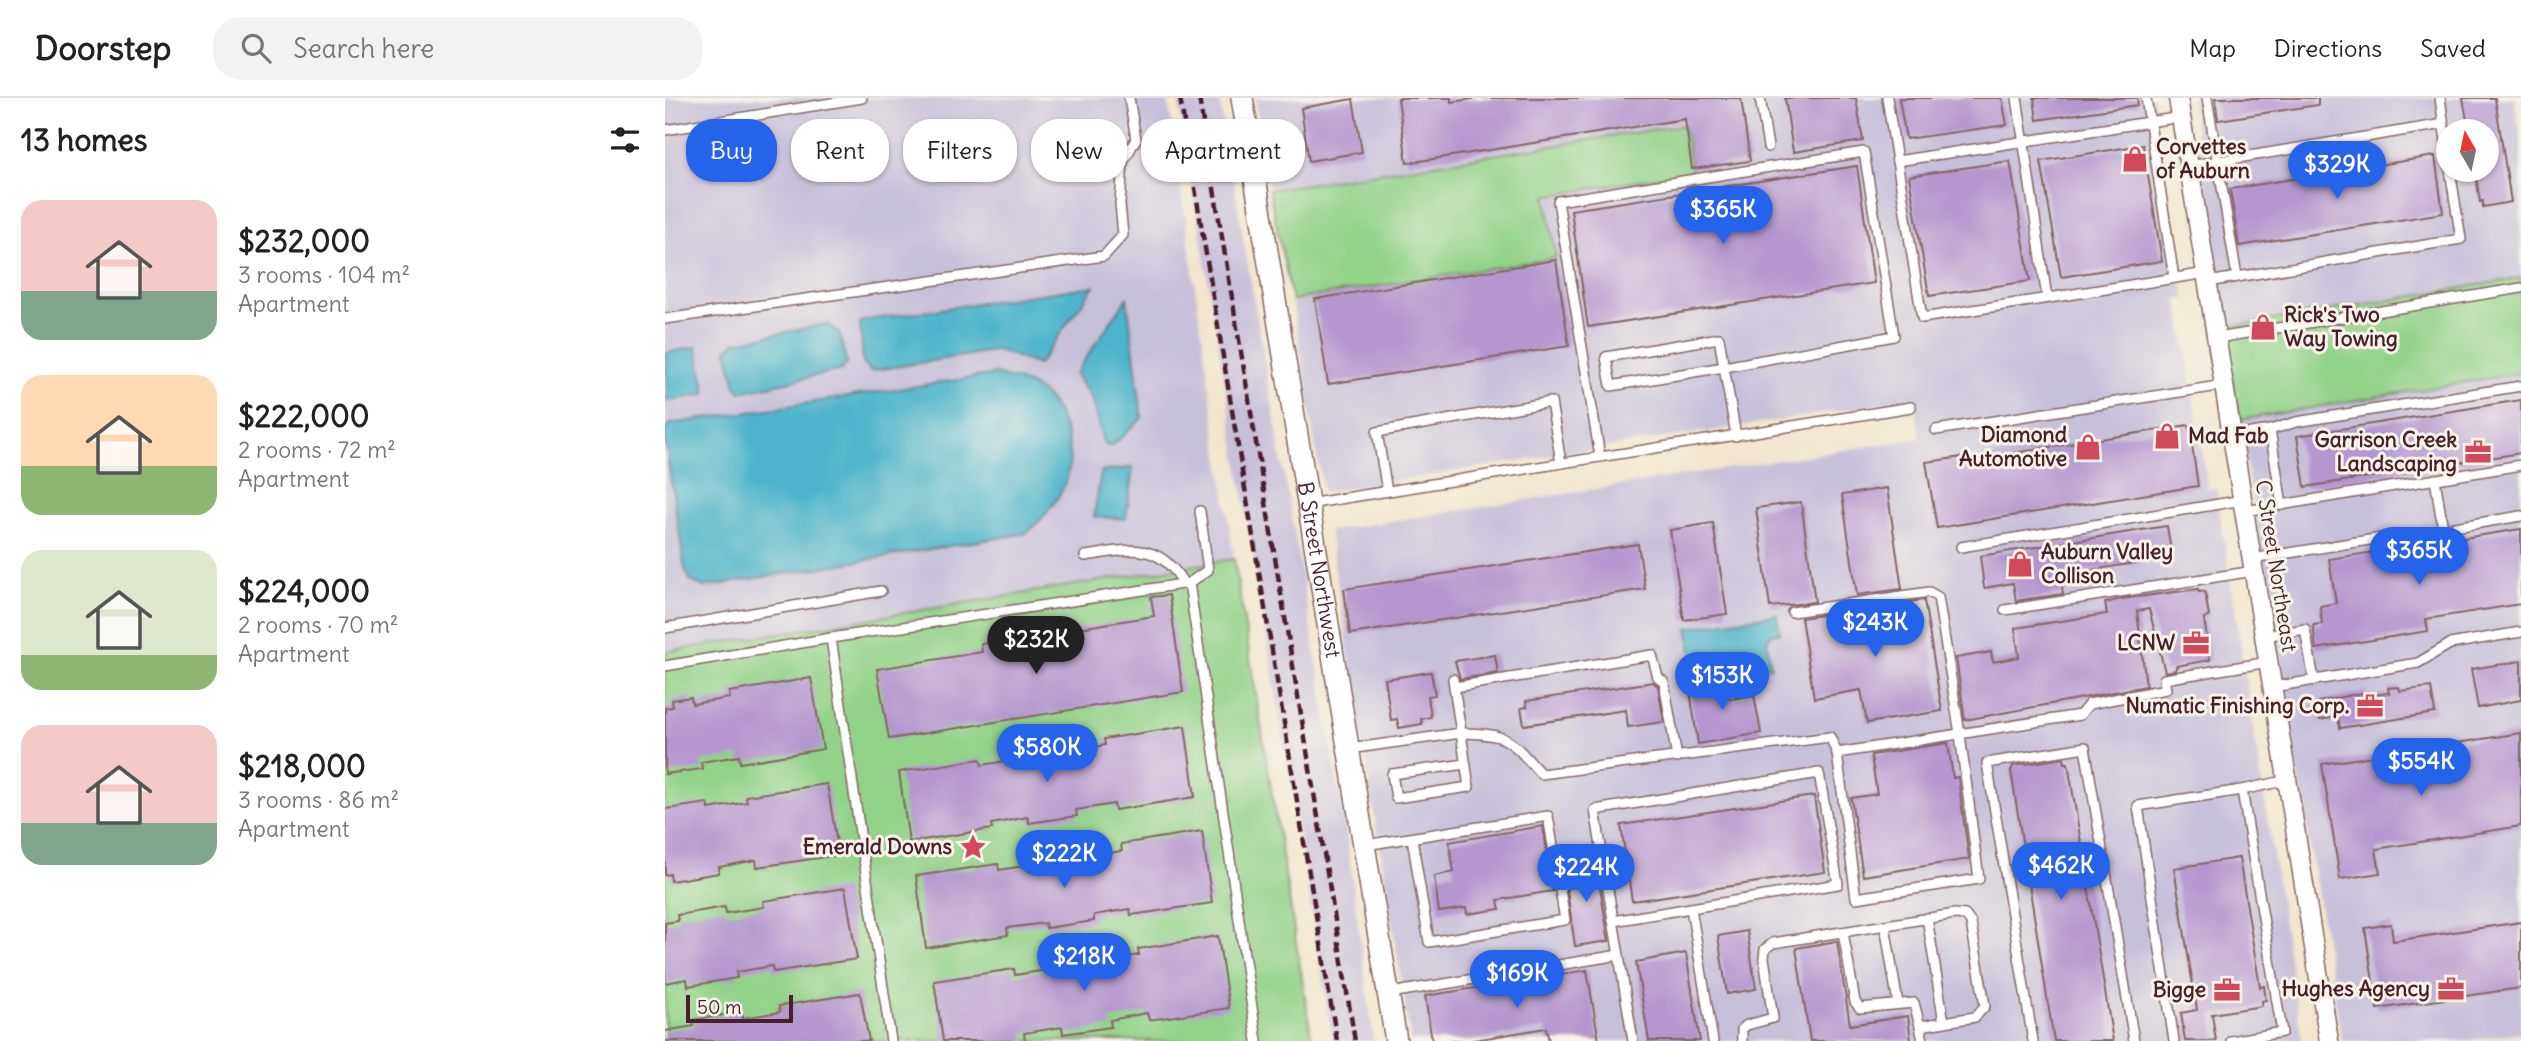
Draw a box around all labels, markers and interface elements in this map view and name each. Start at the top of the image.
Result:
search box [213,17,703,80]
text: Doorstep [35,27,171,69]
icon: search [237,29,275,67]
text: Search here [293,32,434,65]
text: Map [2189,33,2236,63]
text: Directions [2274,33,2382,63]
text: Saved [2420,33,2486,63]
chip: Buy [686,119,777,182]
chip: Rent [791,119,889,182]
chip: Filters [903,119,1017,182]
chip: New [1031,119,1127,182]
chip: Apartment [1141,119,1305,182]
north arrow [2436,119,2499,182]
map controls [2436,119,2499,182]
text: 13 homes [21,121,147,159]
icon: filters [606,121,644,159]
place label: Corvettes of Auburn [2156,133,2250,184]
pin: $329K [2288,141,2386,201]
shop icon: Corvettes of Auburn [2120,144,2150,174]
text: $329K [2304,149,2370,178]
pin: $365K [1674,186,1772,246]
text: $365K [1690,194,1756,223]
text: $232,000 [238,222,370,260]
icon: home [77,228,161,312]
text: 3 rooms · 104 m² [238,260,410,289]
text: Apartment [238,289,350,318]
place label: Rick's Two Way Towing [2284,301,2398,352]
shop icon: Rick's Two Way Towing [2248,312,2278,342]
text: $222,000 [238,397,369,435]
icon: home [77,403,161,487]
place label: Diamond Automotive [1959,421,2068,472]
shop icon: Mad Fab [2152,421,2182,451]
place label: Mad Fab [2188,422,2269,449]
place label: Garrison Creek Landscaping [2315,426,2457,477]
shop icon: Diamond Automotive [2073,432,2103,462]
text: 2 rooms · 72 m² [238,435,396,464]
office icon: Garrison Creek Landscaping [2463,437,2493,467]
text: Apartment [238,464,350,493]
street label: C Street Northeast [2250,478,2303,654]
street label: B Street Northwest [1292,480,1347,660]
pin: $365K [2370,528,2468,587]
text: $365K [2386,535,2452,564]
place label: Auburn Valley Collison [2041,538,2173,589]
shop icon: Auburn Valley Collison [2005,549,2035,579]
text: $224,000 [238,572,370,610]
icon: home [77,578,161,662]
pin: $243K [1826,600,1924,659]
text: $243K [1842,607,1908,636]
text: 2 rooms · 70 m² [238,610,398,639]
pin: $232K [987,616,1085,676]
text: $232K [1003,624,1069,653]
office icon: LCNW [2181,628,2211,658]
place label: LCNW [2117,629,2175,656]
text: Apartment [238,639,350,668]
pin: $153K [1673,652,1771,712]
text: $153K [1691,660,1753,689]
office icon: Numatic Finishing Corp. [2355,691,2385,721]
place label: Numatic Finishing Corp. [2125,692,2349,719]
pin: $580K [998,724,1096,784]
text: $580K [1013,732,1081,761]
pin: $554K [2372,738,2470,798]
text: $554K [2388,746,2454,775]
text: $218,000 [238,747,366,785]
icon: home [77,753,161,837]
text: 3 rooms · 86 m² [238,785,399,814]
text: Apartment [238,814,350,843]
pin: $222K [1015,830,1113,890]
place icon: Emerald Downs [958,832,988,862]
place label: Emerald Downs [803,833,952,860]
text: $222K [1032,838,1096,867]
pin: $462K [2012,842,2110,902]
pin: $224K [1537,844,1635,904]
text: $462K [2028,850,2094,879]
text: $224K [1553,852,1619,881]
pin: $218K [1035,934,1133,993]
text: $218K [1053,941,1115,970]
pin: $169K [1468,950,1566,1010]
text: $169K [1486,958,1548,987]
office icon: Hughes Agency [2436,974,2466,1004]
office icon: Bigge [2212,975,2242,1005]
place label: Hughes Agency [2282,975,2430,1002]
place label: Bigge [2153,976,2206,1003]
scale bar [686,992,793,1024]
text: 50 m [697,995,742,1019]

